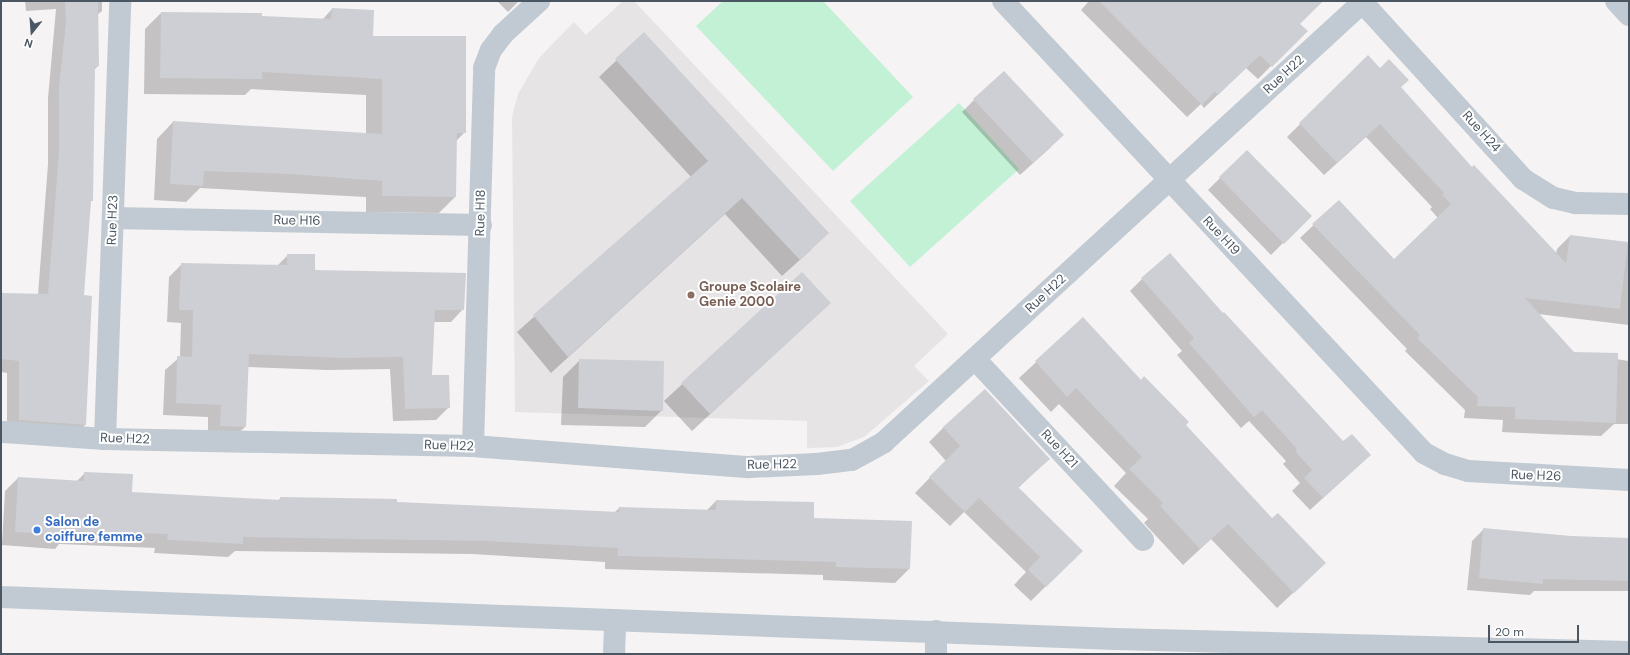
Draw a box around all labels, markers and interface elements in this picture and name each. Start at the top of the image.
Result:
north arrow [12,12,52,52]
text: N [23,36,34,51]
street label: Rue H22 [1260,52,1308,98]
street label: Rue H24 [1458,108,1504,156]
street label: Rue H18 [473,189,489,237]
street label: Rue H23 [104,195,122,245]
street label: Rue H16 [273,213,321,229]
street label: Rue H19 [1199,213,1243,259]
street label: Rue H22 [1022,271,1070,317]
place label: Groupe Scolaire Genie 2000 [699,280,801,311]
marker: Groupe Scolaire Genie 2000 [686,290,696,300]
street label: Rue H21 [1037,427,1081,471]
street label: Rue H22 [100,430,150,448]
street label: Rue H22 [424,437,474,455]
street label: Rue H22 [747,457,797,473]
street label: Rue H26 [1510,467,1562,485]
place label: Salon de coiffure femme [45,515,143,546]
marker: Salon de coiffure femme [32,525,42,535]
scale bar [1490,617,1581,643]
text: 20 m [1495,624,1524,640]

